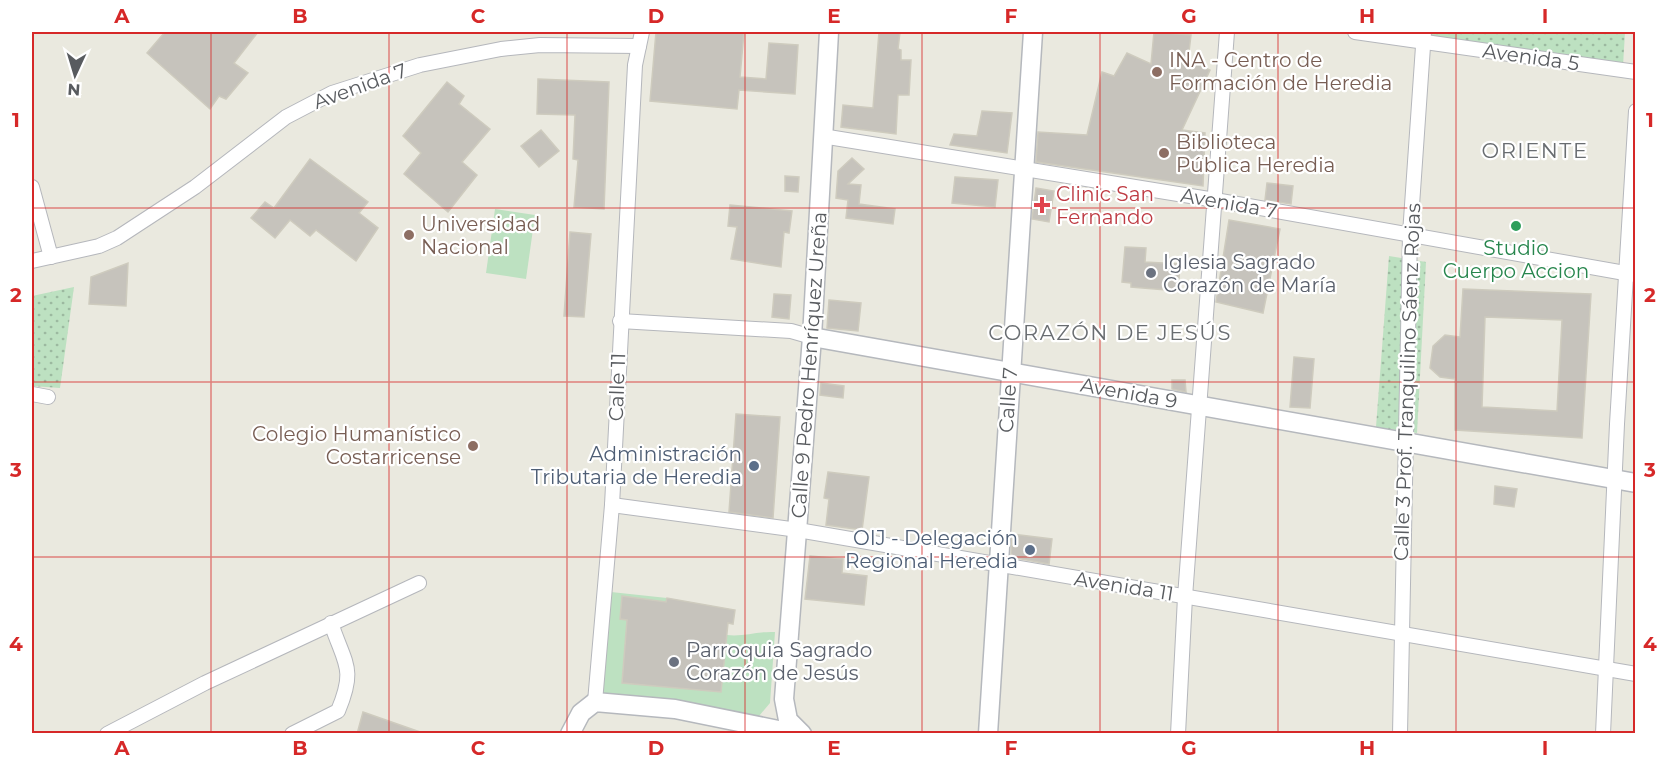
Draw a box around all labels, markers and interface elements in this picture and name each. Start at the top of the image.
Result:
text: A [113,4,130,28]
text: B [292,4,308,28]
text: C [471,4,486,28]
text: D [648,4,664,28]
text: E [827,4,841,28]
text: F [1005,4,1018,28]
text: G [1181,4,1197,28]
text: H [1359,4,1375,28]
text: I [1542,4,1548,28]
street label: Avenida 5 [1481,38,1581,76]
north arrow [45,45,105,105]
place label: INA - Centro de Formación de Heredia [1169,48,1392,95]
street label: Avenida 7 [310,58,410,114]
marker: INA - Centro de Formación de Heredia [1150,65,1164,79]
text: N [67,80,81,99]
text: 1 [12,108,20,132]
text: 1 [1646,108,1654,132]
place label: Biblioteca Pública Heredia [1176,130,1335,177]
district label: ORIENTE [1482,138,1588,163]
marker: Biblioteca Pública Heredia [1157,146,1171,160]
place label: Clinic San Fernando [1056,182,1154,229]
street label: Avenida 7 [1179,183,1279,223]
marker: Clinic San Fernando [1033,196,1051,214]
street label: Calle 3 Prof. Tranquilino Sáenz Rojas [1389,202,1425,561]
street label: Calle 9 Pedro Henríquez Ureña [786,211,832,519]
place label: Universidad Nacional [421,212,540,259]
marker: Studio Cuerpo Accion [1509,219,1523,233]
marker: Universidad Nacional [402,228,416,242]
place label: Studio Cuerpo Accion [1443,236,1589,283]
place label: Iglesia Sagrado Corazón de María [1163,250,1336,297]
marker: Iglesia Sagrado Corazón de María [1144,266,1158,280]
text: 2 [10,283,22,307]
text: 2 [1644,283,1656,307]
district label: CORAZÓN DE JESÚS [988,320,1232,345]
street label: Calle 11 [604,352,630,422]
street label: Calle 7 [994,366,1022,434]
street label: Avenida 9 [1079,373,1179,413]
place label: Colegio Humanístico Costarricense [252,422,461,469]
marker: Colegio Humanístico Costarricense [466,439,480,453]
place label: Administración Tributaria de Heredia [531,442,742,489]
text: 3 [9,458,22,482]
text: 3 [1643,458,1656,482]
marker: Administración Tributaria de Heredia [747,459,761,473]
place label: OIJ - Delegación Regional Heredia [845,526,1018,573]
marker: OIJ - Delegación Regional Heredia [1023,543,1037,557]
street label: Avenida 11 [1073,566,1175,606]
text: 4 [9,632,23,656]
text: 4 [1643,632,1657,656]
place label: Parroquia Sagrado Corazón de Jesús [686,638,872,685]
marker: Parroquia Sagrado Corazón de Jesús [667,655,681,669]
text: A [113,736,130,760]
text: B [292,736,308,760]
text: C [471,736,486,760]
text: D [648,736,664,760]
text: E [827,736,841,760]
text: F [1005,736,1018,760]
text: G [1181,736,1197,760]
text: H [1359,736,1375,760]
text: I [1542,736,1548,760]

